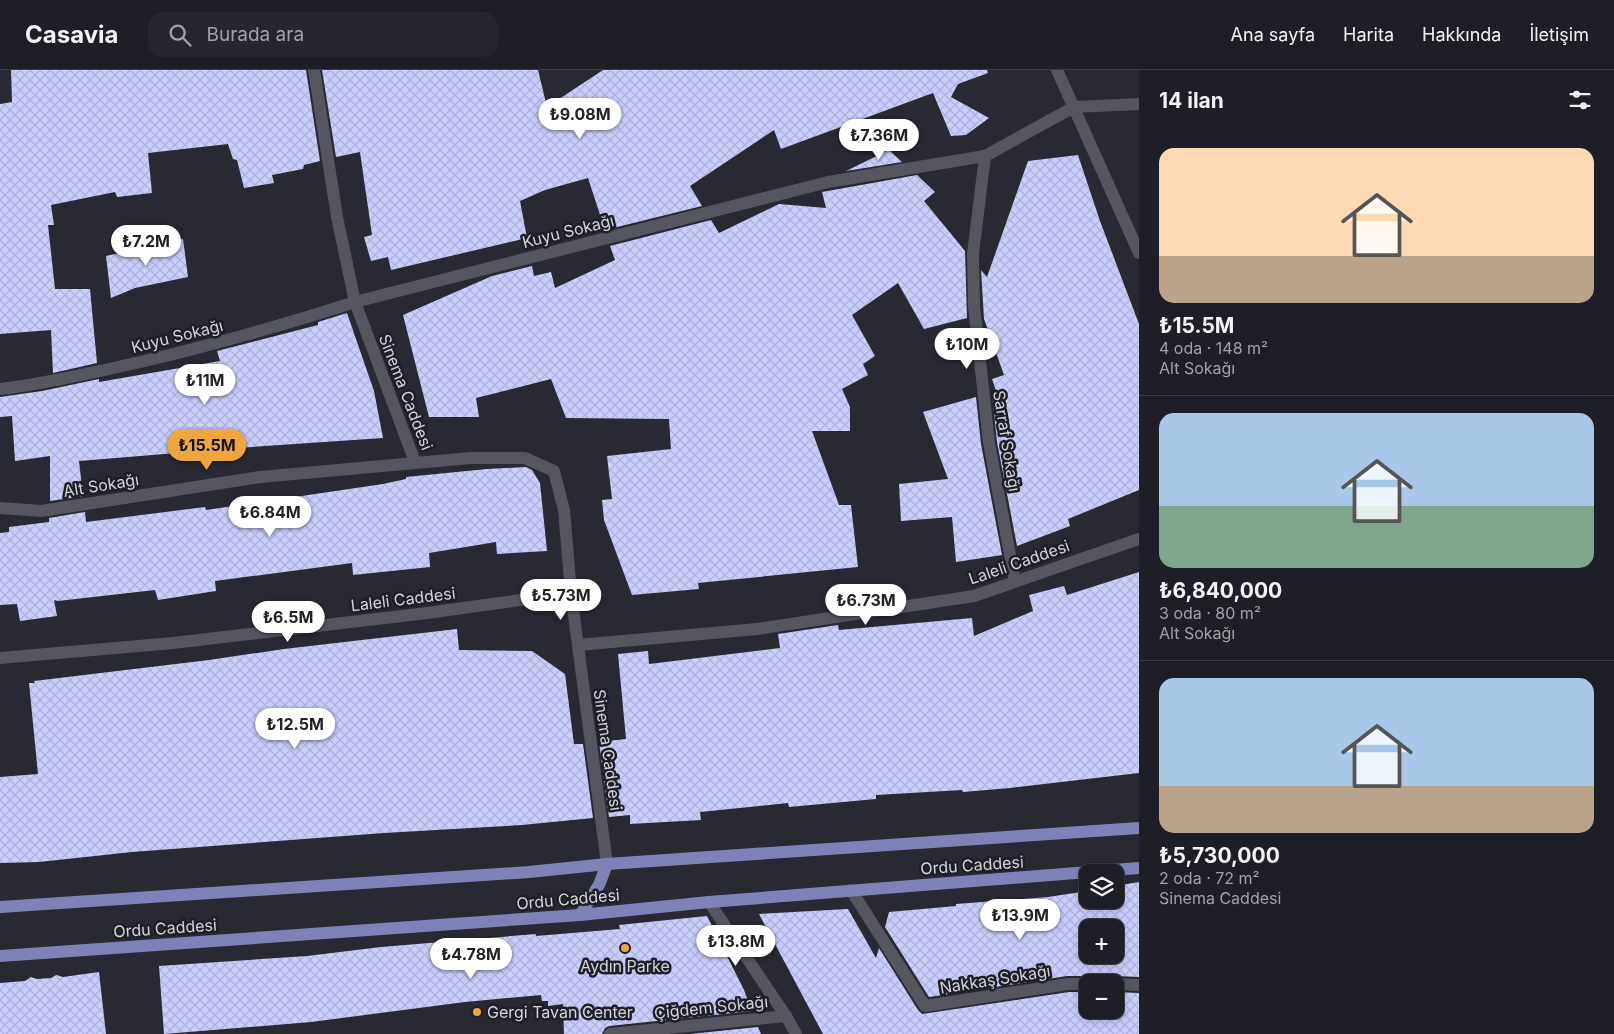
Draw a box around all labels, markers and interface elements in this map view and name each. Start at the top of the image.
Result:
search box [148,12,498,57]
text: Casavia [25,20,118,49]
icon: search [166,21,194,49]
text: Burada ara [206,23,304,46]
text: Ana sayfa [1231,24,1315,45]
text: Harita [1343,24,1394,45]
text: Hakkında [1422,24,1501,45]
text: İletişim [1529,24,1589,45]
icon: filters [1566,86,1594,114]
text: 14 ilan [1159,88,1224,113]
pin: ₺9.08M [539,98,621,140]
text: ₺9.08M [549,104,611,124]
pin: ₺7.36M [838,118,920,161]
text: ₺7.36M [850,125,908,145]
icon: home [1332,180,1422,270]
street label: Kuyu Sokağı [520,210,616,252]
pin: ₺7.2M [111,224,181,267]
text: ₺7.2M [122,231,170,251]
text: ₺15.5M [1159,313,1234,338]
street label: Kuyu Sokağı [129,315,225,357]
pin: ₺10M [937,328,997,370]
street label: Sinema Caddesi [375,331,437,453]
text: ₺10M [946,334,988,354]
text: 4 oda · 148 m² [1159,338,1268,358]
text: Alt Sokağı [1159,358,1235,378]
pin: ₺11M [175,364,235,406]
text: ₺11M [185,370,225,390]
street label: Sarraf Sokağı [989,389,1025,493]
pin: ₺15.5M [166,428,248,471]
text: ₺15.5M [178,435,236,455]
icon: home [1332,446,1422,536]
street label: Alt Sokağı [62,469,140,501]
pin: ₺6.84M [229,496,311,538]
text: ₺6.84M [239,502,301,522]
street label: Laleli Caddesi [966,535,1072,589]
pin: ₺5.73M [520,578,602,621]
text: ₺6,840,000 [1159,578,1282,603]
street label: Laleli Caddesi [349,583,457,615]
pin: ₺6.73M [825,584,907,626]
text: ₺5.73M [531,585,591,605]
text: ₺6.73M [836,590,896,610]
pin: ₺6.5M [253,600,323,643]
text: 3 oda · 80 m² [1159,603,1261,623]
text: ₺6.5M [263,607,313,627]
text: Alt Sokağı [1159,623,1235,643]
street label: Sinema Caddesi [590,688,626,812]
pin: ₺12.5M [254,708,336,750]
icon: home [1332,711,1422,801]
text: ₺12.5M [266,714,324,734]
text: ₺5,730,000 [1159,843,1280,868]
street label: Ordu Caddesi [920,851,1024,879]
map controls [1079,864,1124,1019]
button: layers [1079,864,1124,909]
text: 2 oda · 72 m² [1159,868,1260,888]
street label: Ordu Caddesi [515,885,621,913]
text: Sinema Caddesi [1159,888,1281,908]
pin: ₺13.9M [979,898,1061,941]
text: ₺13.9M [991,905,1049,925]
street label: Ordu Caddesi [113,914,217,942]
button: + [1079,919,1124,964]
pin: ₺13.8M [695,924,777,967]
text: ₺13.8M [707,931,765,951]
pin: ₺4.78M [430,938,512,980]
marker: Aydın Parke [619,942,631,954]
text: ₺4.78M [441,944,501,964]
place label: Aydın Parke [580,956,670,976]
street label: Nakkaş Sokağı [938,960,1052,998]
button: − [1079,974,1124,1019]
street label: Çiğdem Sokağı [653,991,769,1023]
place label: Gergi Tavan Center [487,1002,633,1022]
marker: Gergi Tavan Center [471,1006,483,1018]

